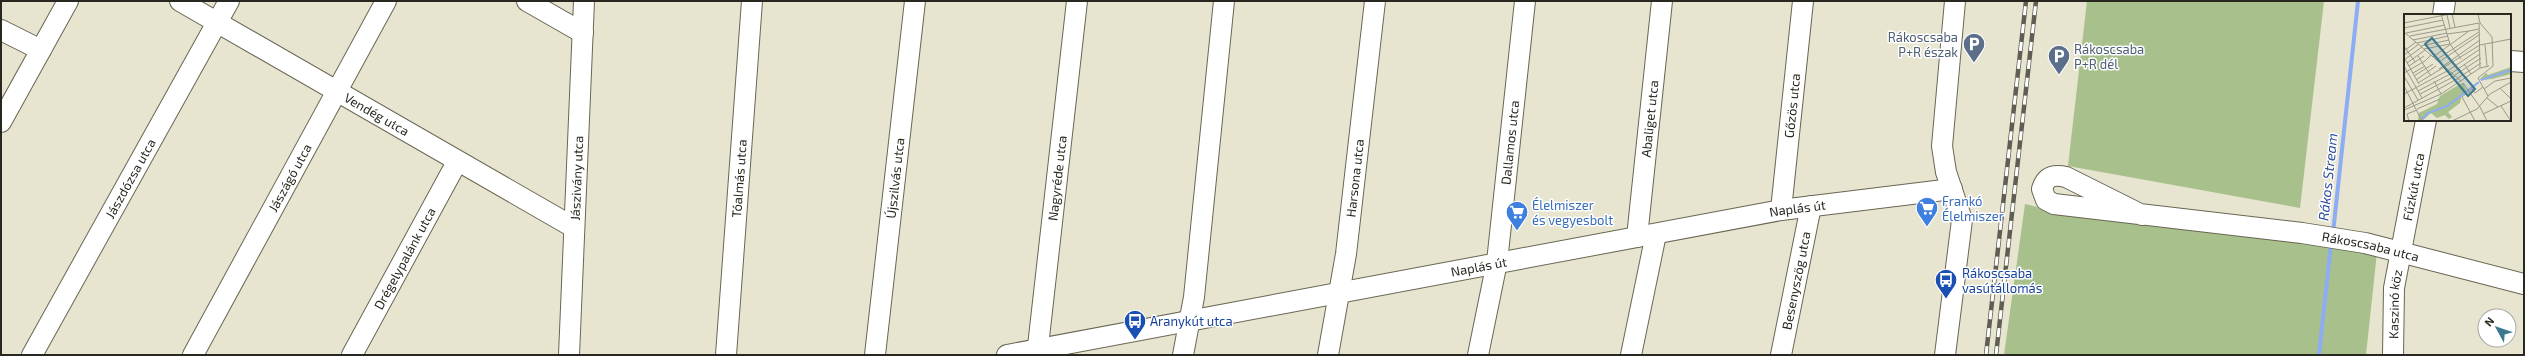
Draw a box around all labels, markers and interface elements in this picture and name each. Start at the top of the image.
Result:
inset map [2404,14,2511,121]
place label: Rákoscsaba P+R észak [1888,29,1958,60]
parking icon: Rákoscsaba P+R észak [1961,31,1987,64]
place label: Rákoscsaba P+R dél [2074,41,2144,72]
parking icon: Rákoscsaba P+R dél [2046,43,2072,76]
street label: Gőzös utca [1781,72,1803,139]
street label: Abaliget utca [1637,79,1662,158]
street label: Vendég utca [341,89,412,139]
street label: Dallamos utca [1497,100,1522,186]
water label: Rákos Stream [2314,132,2341,222]
street label: Jászivány utca [567,135,586,221]
street label: Nagyréde utca [1044,135,1070,222]
street label: Jászdózsa utca [102,136,159,221]
street label: Újszilvás utca [881,137,908,219]
street label: Harsona utca [1342,138,1367,218]
street label: Tóalmás utca [728,139,750,218]
street label: Jászágó utca [265,141,315,215]
street label: Fűzkút utca [2399,152,2428,222]
place label: Frankó Élelmiszer [1942,193,2004,224]
supermarket icon: Frankó Élelmiszer [1914,195,1940,228]
place label: Élelmiszer és vegyesbolt [1532,196,1613,228]
street label: Naplás út [1768,197,1827,220]
supermarket icon: Élelmiszer és vegyesbolt [1504,199,1530,232]
street label: Drégelypalánk utca [370,205,439,312]
street label: Rákoscsaba utca [2321,228,2421,265]
street label: Besenyszög utca [1778,230,1814,331]
street label: Naplás út [1449,254,1508,280]
place label: Rákoscsaba vasútállomás [1962,265,2042,296]
bus stop icon: Rákoscsaba vasútállomás [1933,267,1959,300]
street label: Kaszinó köz [2385,268,2405,339]
bus stop icon: Aranykút utca [1122,308,1148,341]
north arrow [2477,308,2517,348]
place label: Aranykút utca [1150,313,1233,329]
text: N [2481,314,2497,328]

